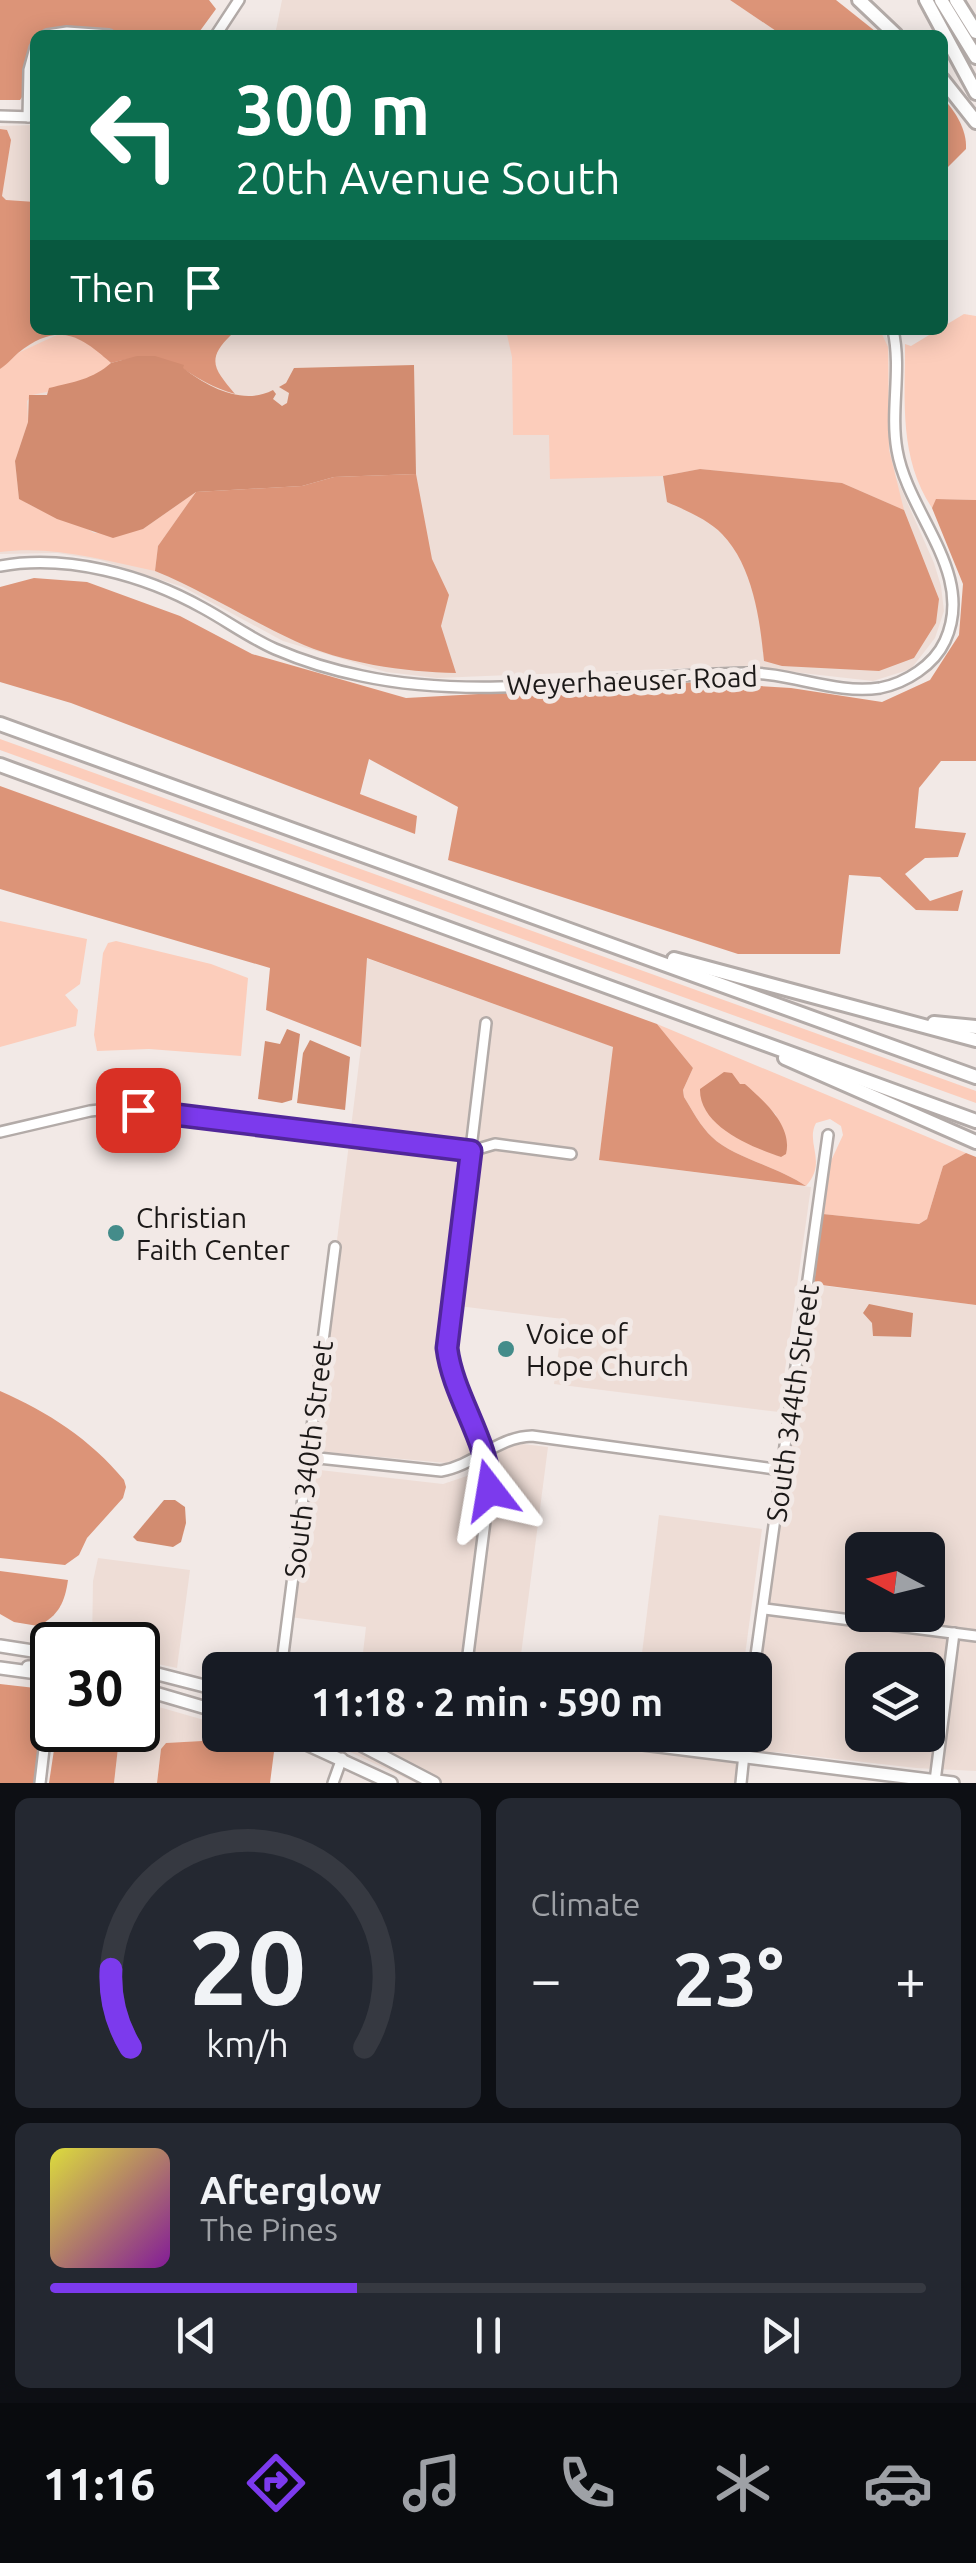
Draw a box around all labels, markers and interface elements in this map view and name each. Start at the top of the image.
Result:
icon: left [70,70,200,200]
text: 300 m [235,70,430,148]
text: 20th Avenue South [235,152,620,203]
icon: arrive [176,260,231,315]
text: Then [70,267,156,309]
street label: Weyerhaeuser Road [506,660,758,700]
pin [96,1068,181,1153]
icon: arrive [111,1083,166,1138]
place label: Christian Faith Center [136,1202,290,1265]
marker: Christian Faith Center [105,1222,127,1244]
street label: South 344th Street [760,1282,824,1524]
place label: Voice of Hope Church [526,1318,689,1381]
street label: South 340th Street [278,1338,338,1580]
marker: Voice of Hope Church [495,1338,517,1360]
position arrow [438,1438,542,1542]
north arrow [845,1532,945,1632]
map controls [845,1532,945,1752]
speed limit sign: 30 [30,1622,160,1752]
button: layers [845,1652,945,1752]
text: 11:18 · 2 min · 590 m [311,1681,663,1723]
text: Climate [531,1886,641,1922]
text: 20 [189,1908,306,2025]
text: 23° [673,1936,784,2020]
text: − [531,1948,562,2009]
text: + [895,1948,926,2009]
text: km/h [206,2024,289,2064]
text: Afterglow [200,2169,382,2211]
text: The Pines [200,2211,338,2247]
icon: previous [169,2308,224,2363]
icon: pause [461,2308,516,2363]
icon: next [753,2308,808,2363]
icon: directions [241,2448,311,2518]
icon: music [397,2448,467,2518]
icon: phone [552,2448,622,2518]
icon: climate [708,2448,778,2518]
icon: car [863,2448,933,2518]
text: 11:16 [43,2458,155,2509]

